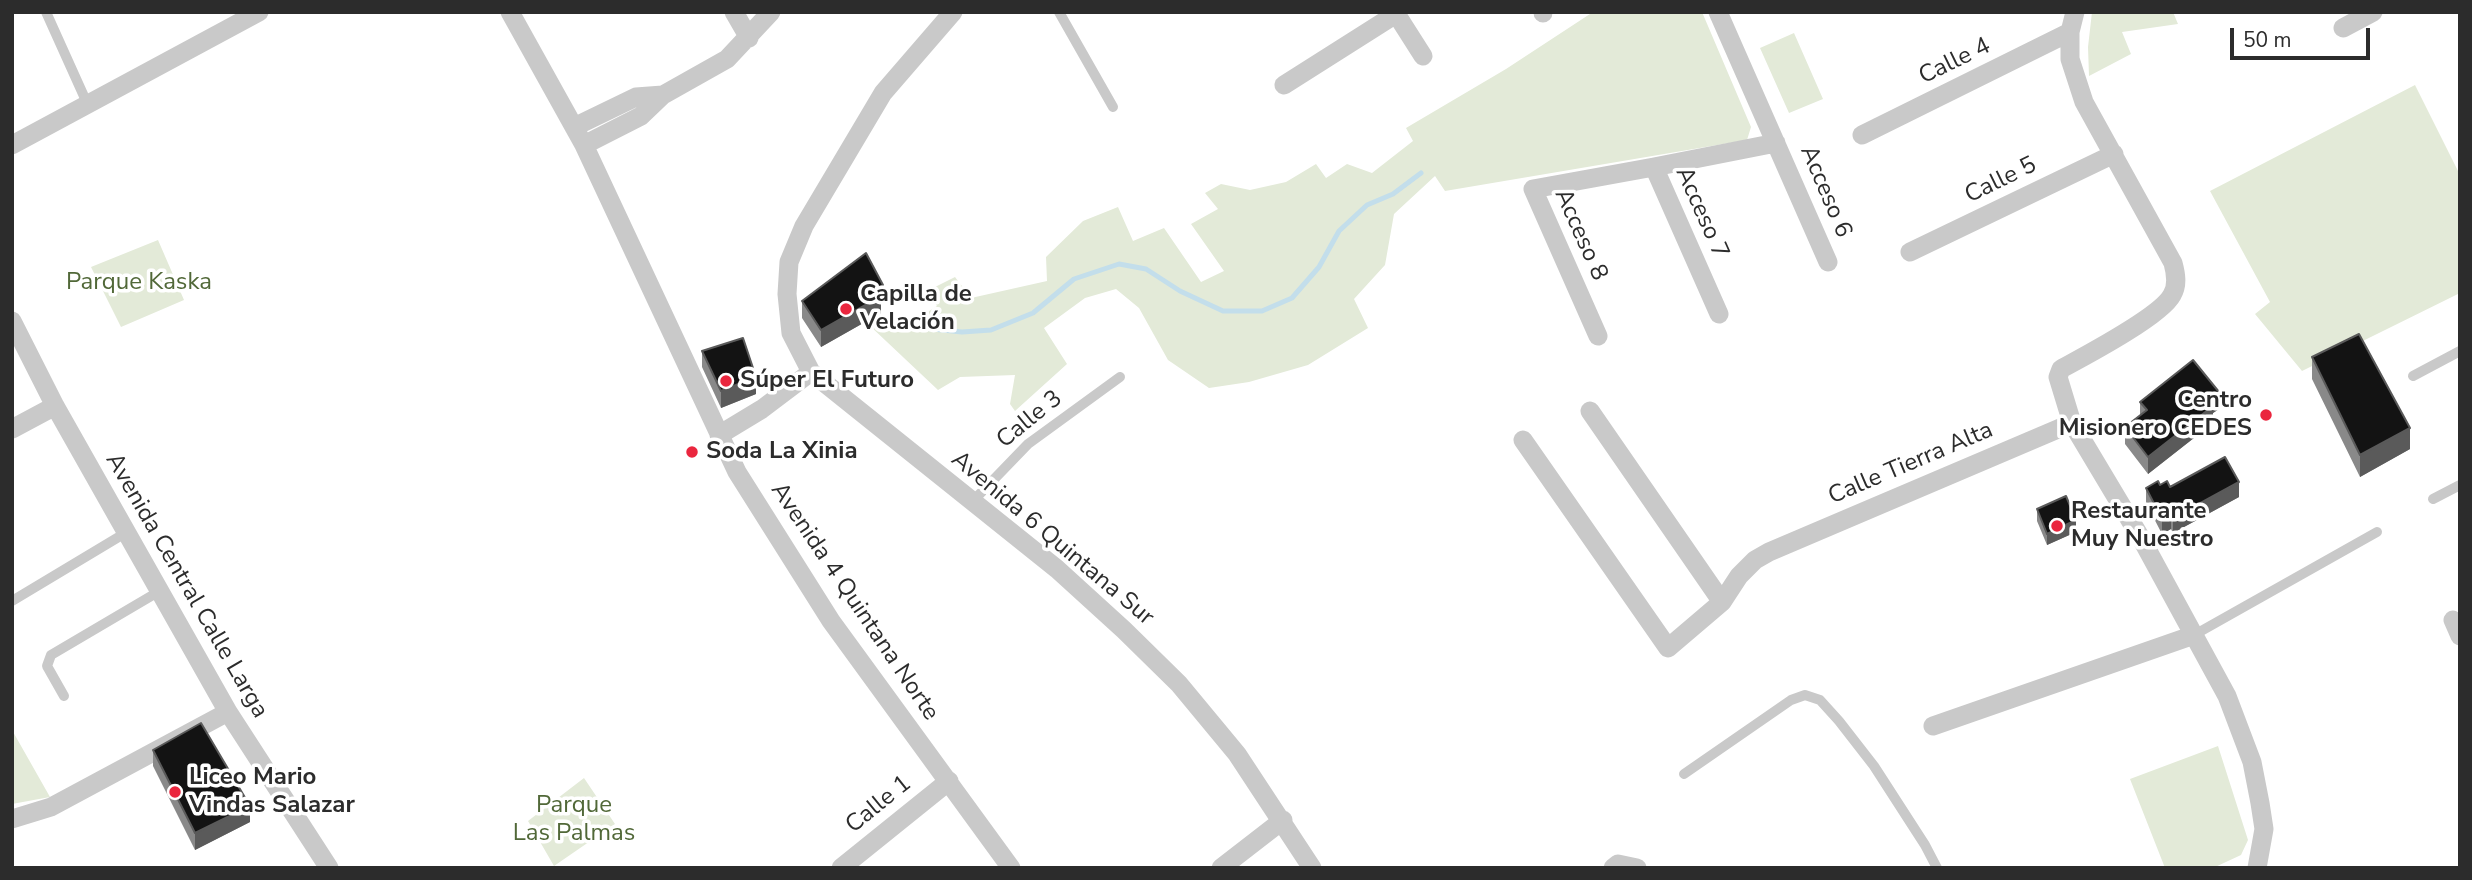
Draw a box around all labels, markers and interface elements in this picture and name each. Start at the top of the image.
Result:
scale bar [2234,14,2374,58]
text: 50 m [2243,26,2292,54]
street label: Calle 4 [1915,32,1995,92]
street label: Acceso 6 [1793,142,1857,242]
street label: Calle 5 [1961,151,2041,211]
street label: Acceso 7 [1668,163,1734,263]
street label: Acceso 8 [1547,185,1613,285]
park label: Parque Kaska [66,269,212,297]
place label: Capilla de Velación [860,281,972,337]
marker: Capilla de Velación [838,301,854,317]
place label: Súper El Futuro [740,367,914,395]
marker: Súper El Futuro [718,373,734,389]
street label: Calle 3 [991,385,1069,455]
place label: Centro Misionero CEDES [2059,387,2252,443]
marker: Centro Misionero CEDES [2258,407,2274,423]
street label: Calle Tierra Alta [1824,416,1998,512]
place label: Soda La Xinia [706,438,858,466]
marker: Soda La Xinia [684,444,700,460]
street label: Avenida 6 Quintana Sur [945,446,1159,632]
street label: Avenida Central Calle Larga [98,448,274,724]
street label: Avenida 4 Quintana Norte [764,478,944,726]
place label: Restaurante Muy Nuestro [2071,498,2214,554]
marker: Restaurante Muy Nuestro [2049,518,2065,534]
place label: Liceo Mario Vindas Salazar [189,764,355,820]
street label: Calle 1 [840,770,918,840]
marker: Liceo Mario Vindas Salazar [167,784,183,800]
park label: Parque Las Palmas [513,792,635,848]

